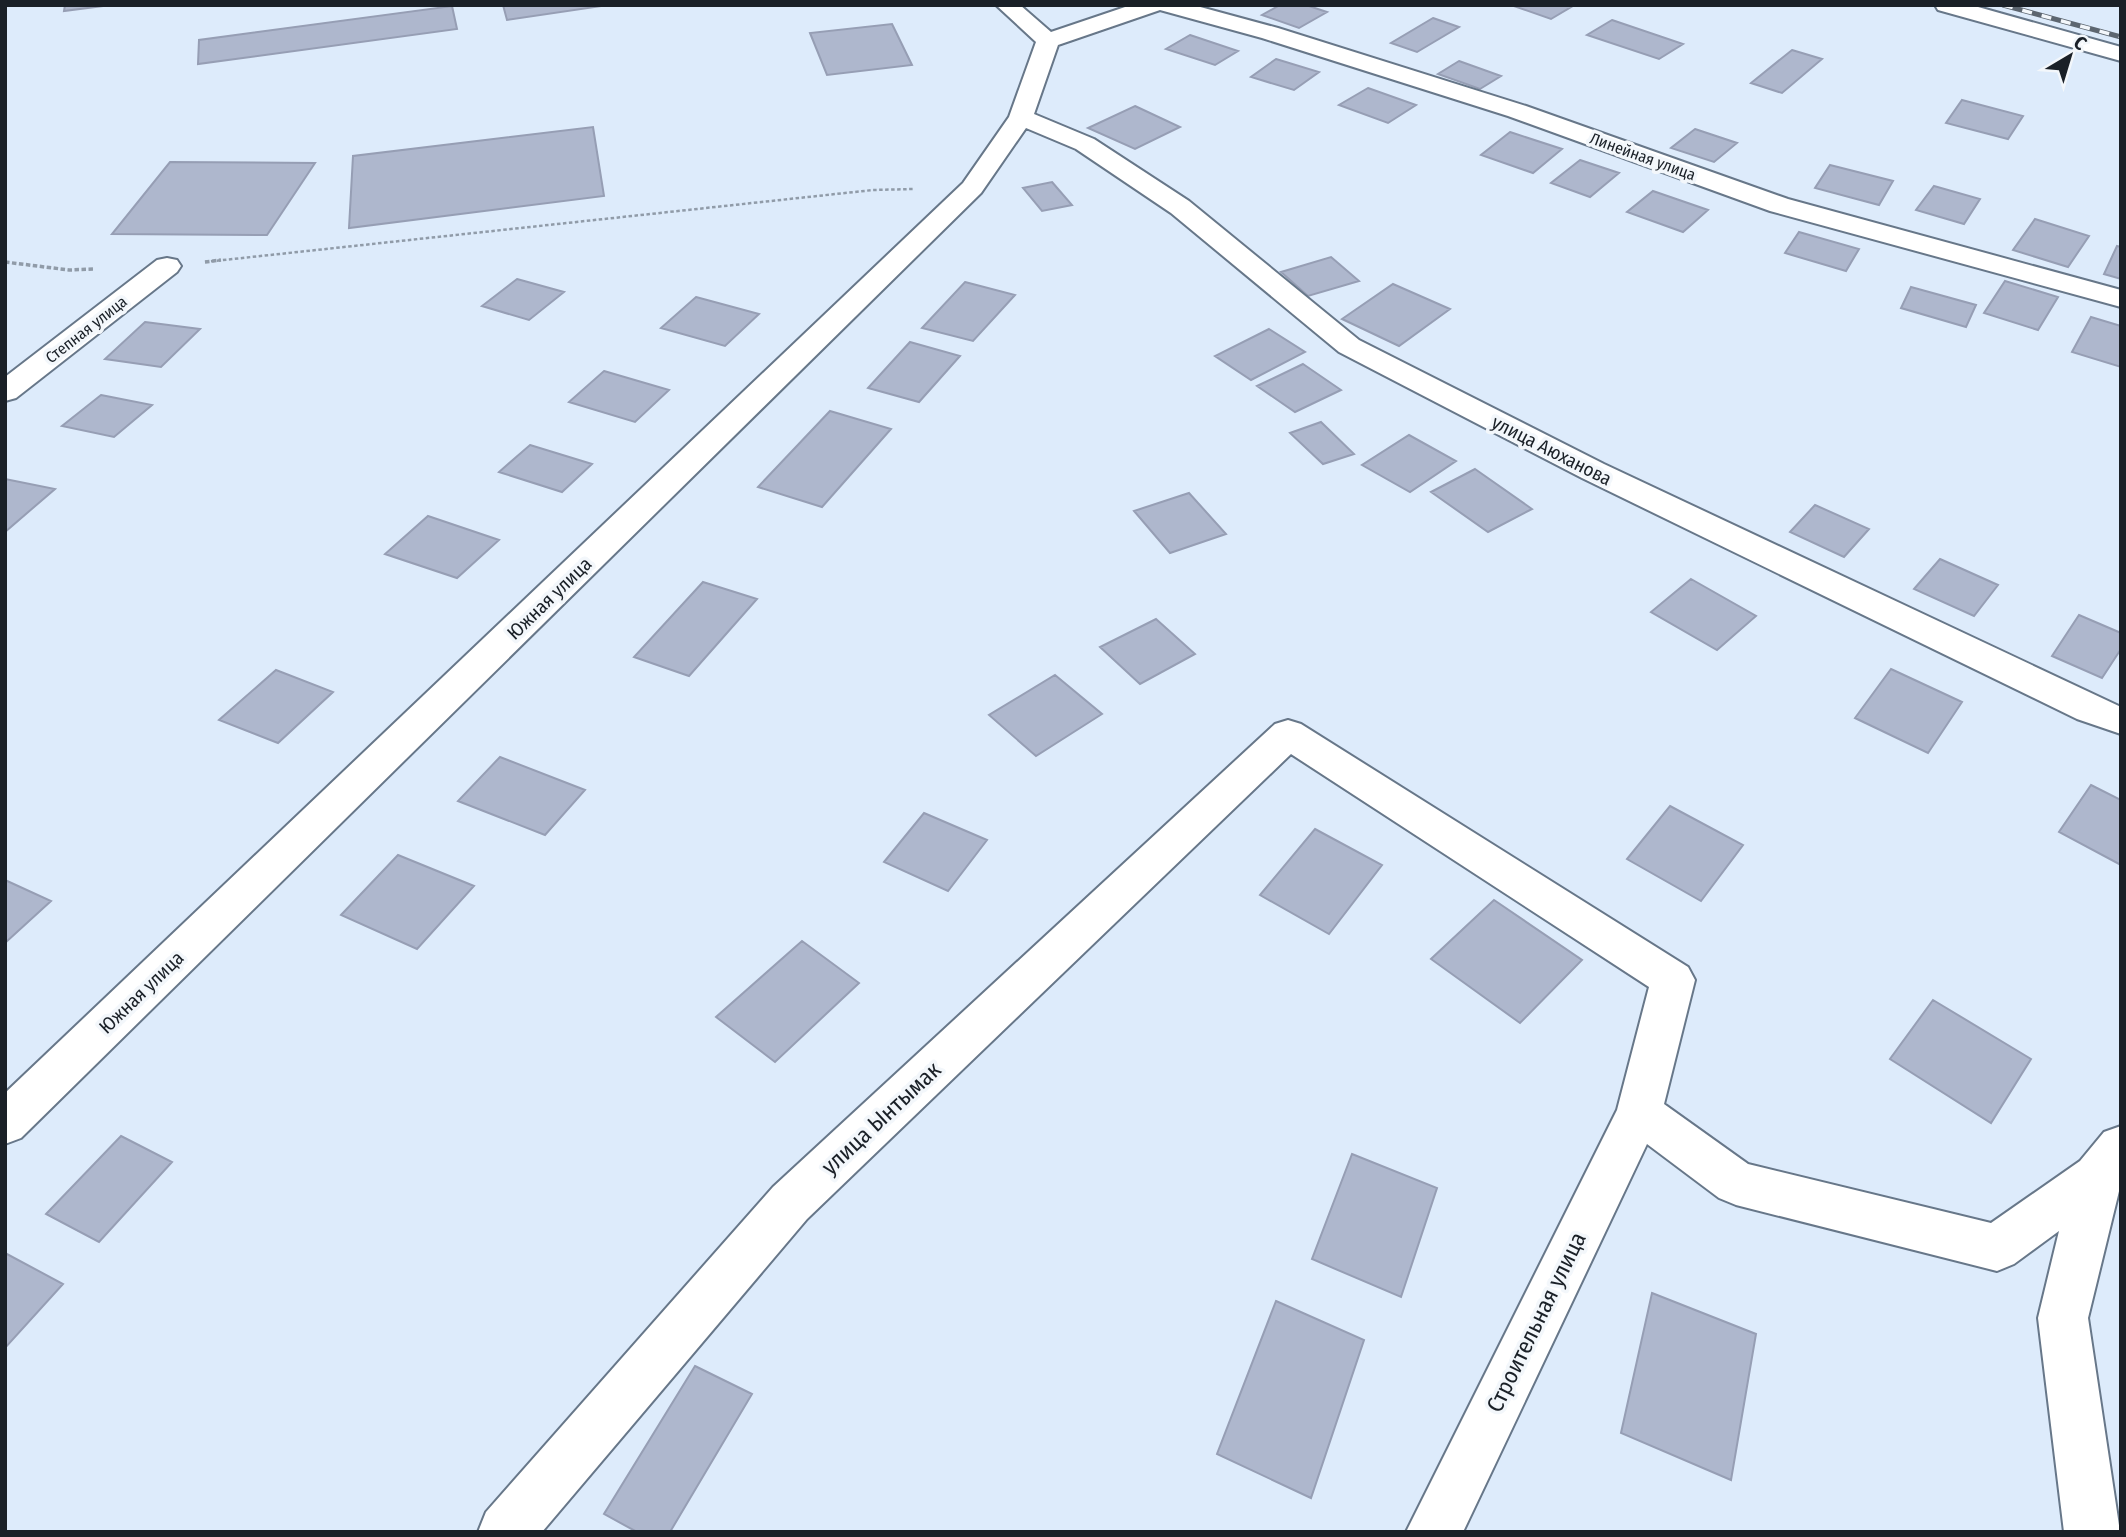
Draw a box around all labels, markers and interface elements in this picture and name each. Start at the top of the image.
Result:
north arrow [2035,21,2105,91]
text: С [2069,31,2091,55]
street label: Линейная улица [1587,129,1698,184]
street label: Степная улица [42,292,131,367]
street label: улица Аюханова [1488,410,1616,491]
street label: Южная улица [502,552,596,644]
street label: Южная улица [94,946,188,1038]
street label: улица Ынтымак [816,1055,947,1180]
street label: Строительная улица [1480,1227,1592,1417]

